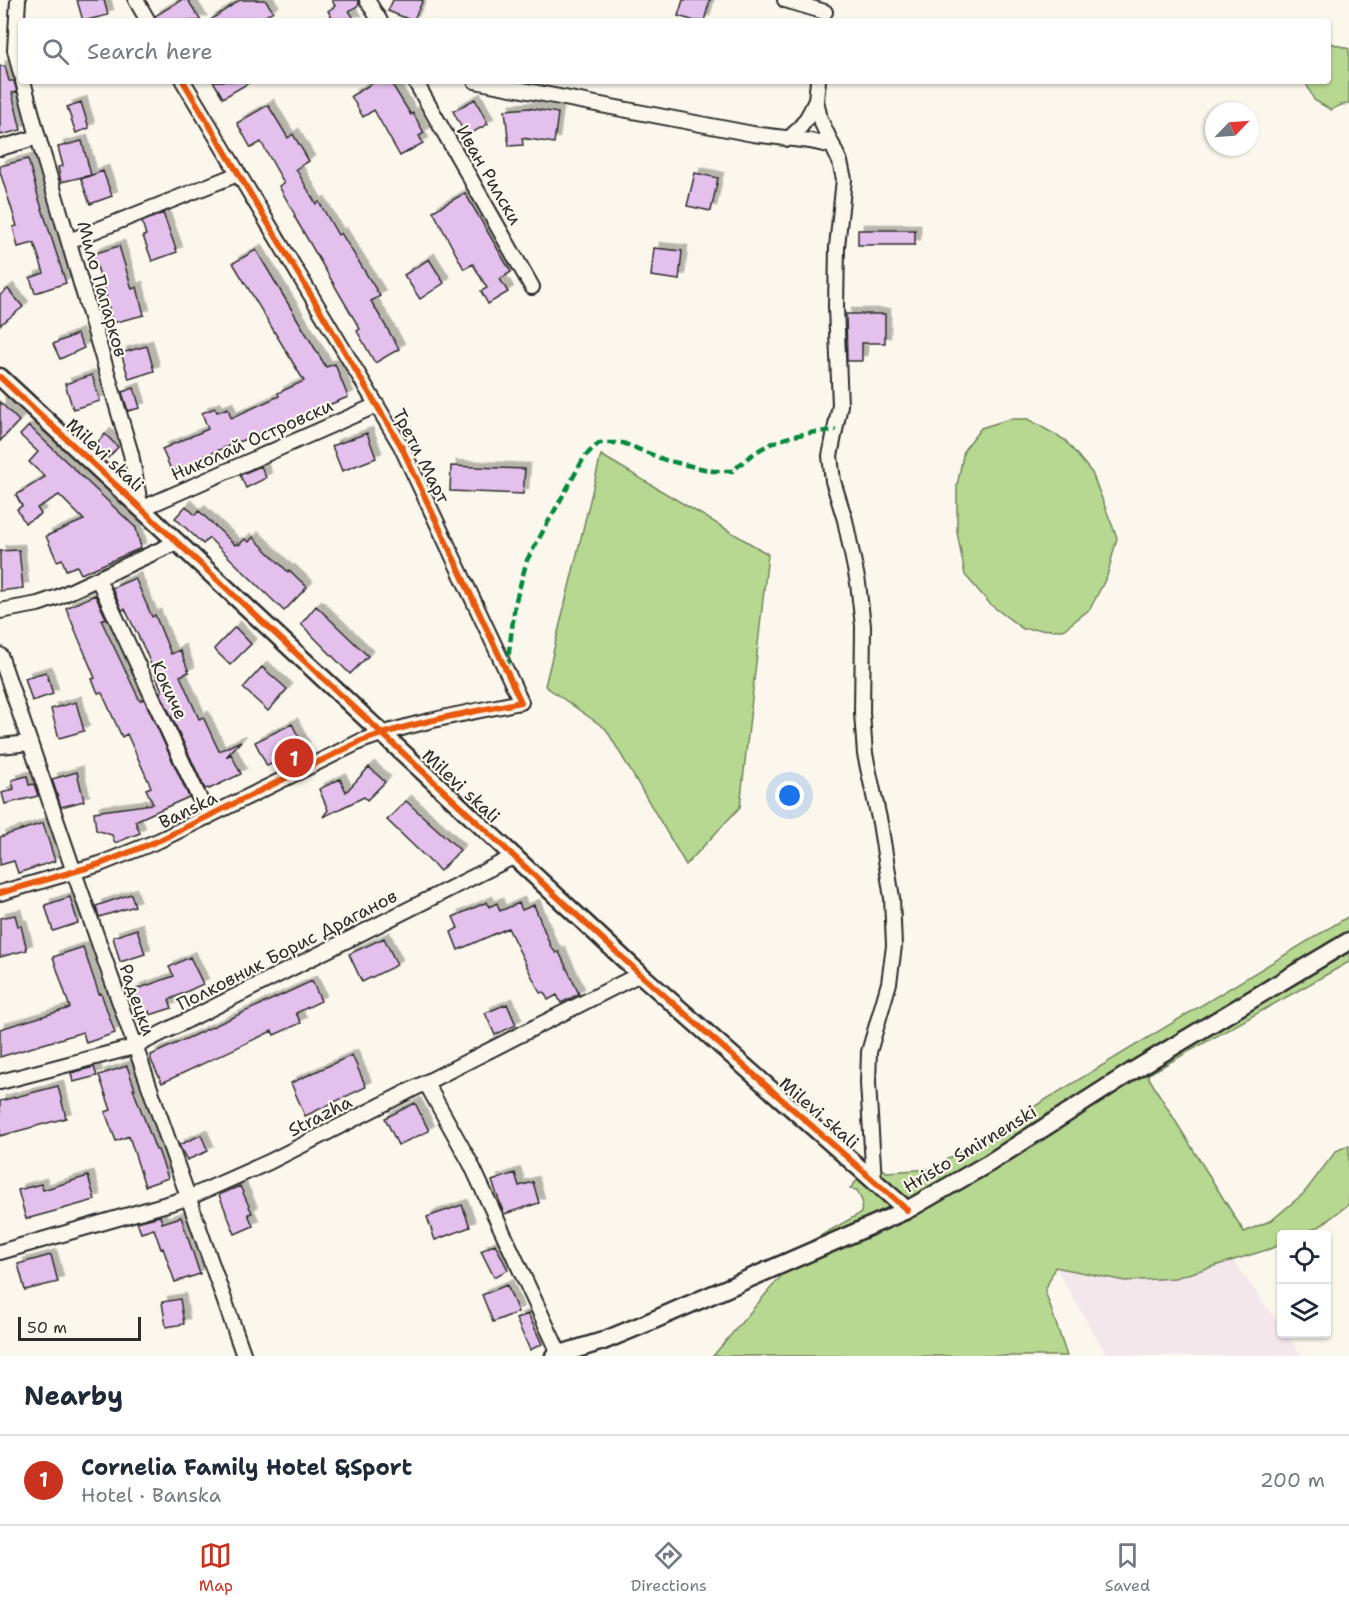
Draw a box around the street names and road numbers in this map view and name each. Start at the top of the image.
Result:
street label: Иван Рилски [451,121,527,230]
street label: Мило Папарков [71,218,133,360]
street label: Николай Островски [167,393,337,487]
street label: Трети Март [387,405,456,508]
street label: Milevi skali [61,413,149,497]
street label: Кокиче [145,657,193,723]
street label: Milevi skali [417,744,505,828]
street label: Banska [155,786,221,834]
street label: Полковник Борис Драганов [173,884,401,1016]
street label: Радецки [114,961,161,1039]
street label: Milevi skali [774,1072,864,1154]
street label: Strazha [284,1090,356,1142]
street label: Hristo Smirnenski [899,1100,1041,1198]

